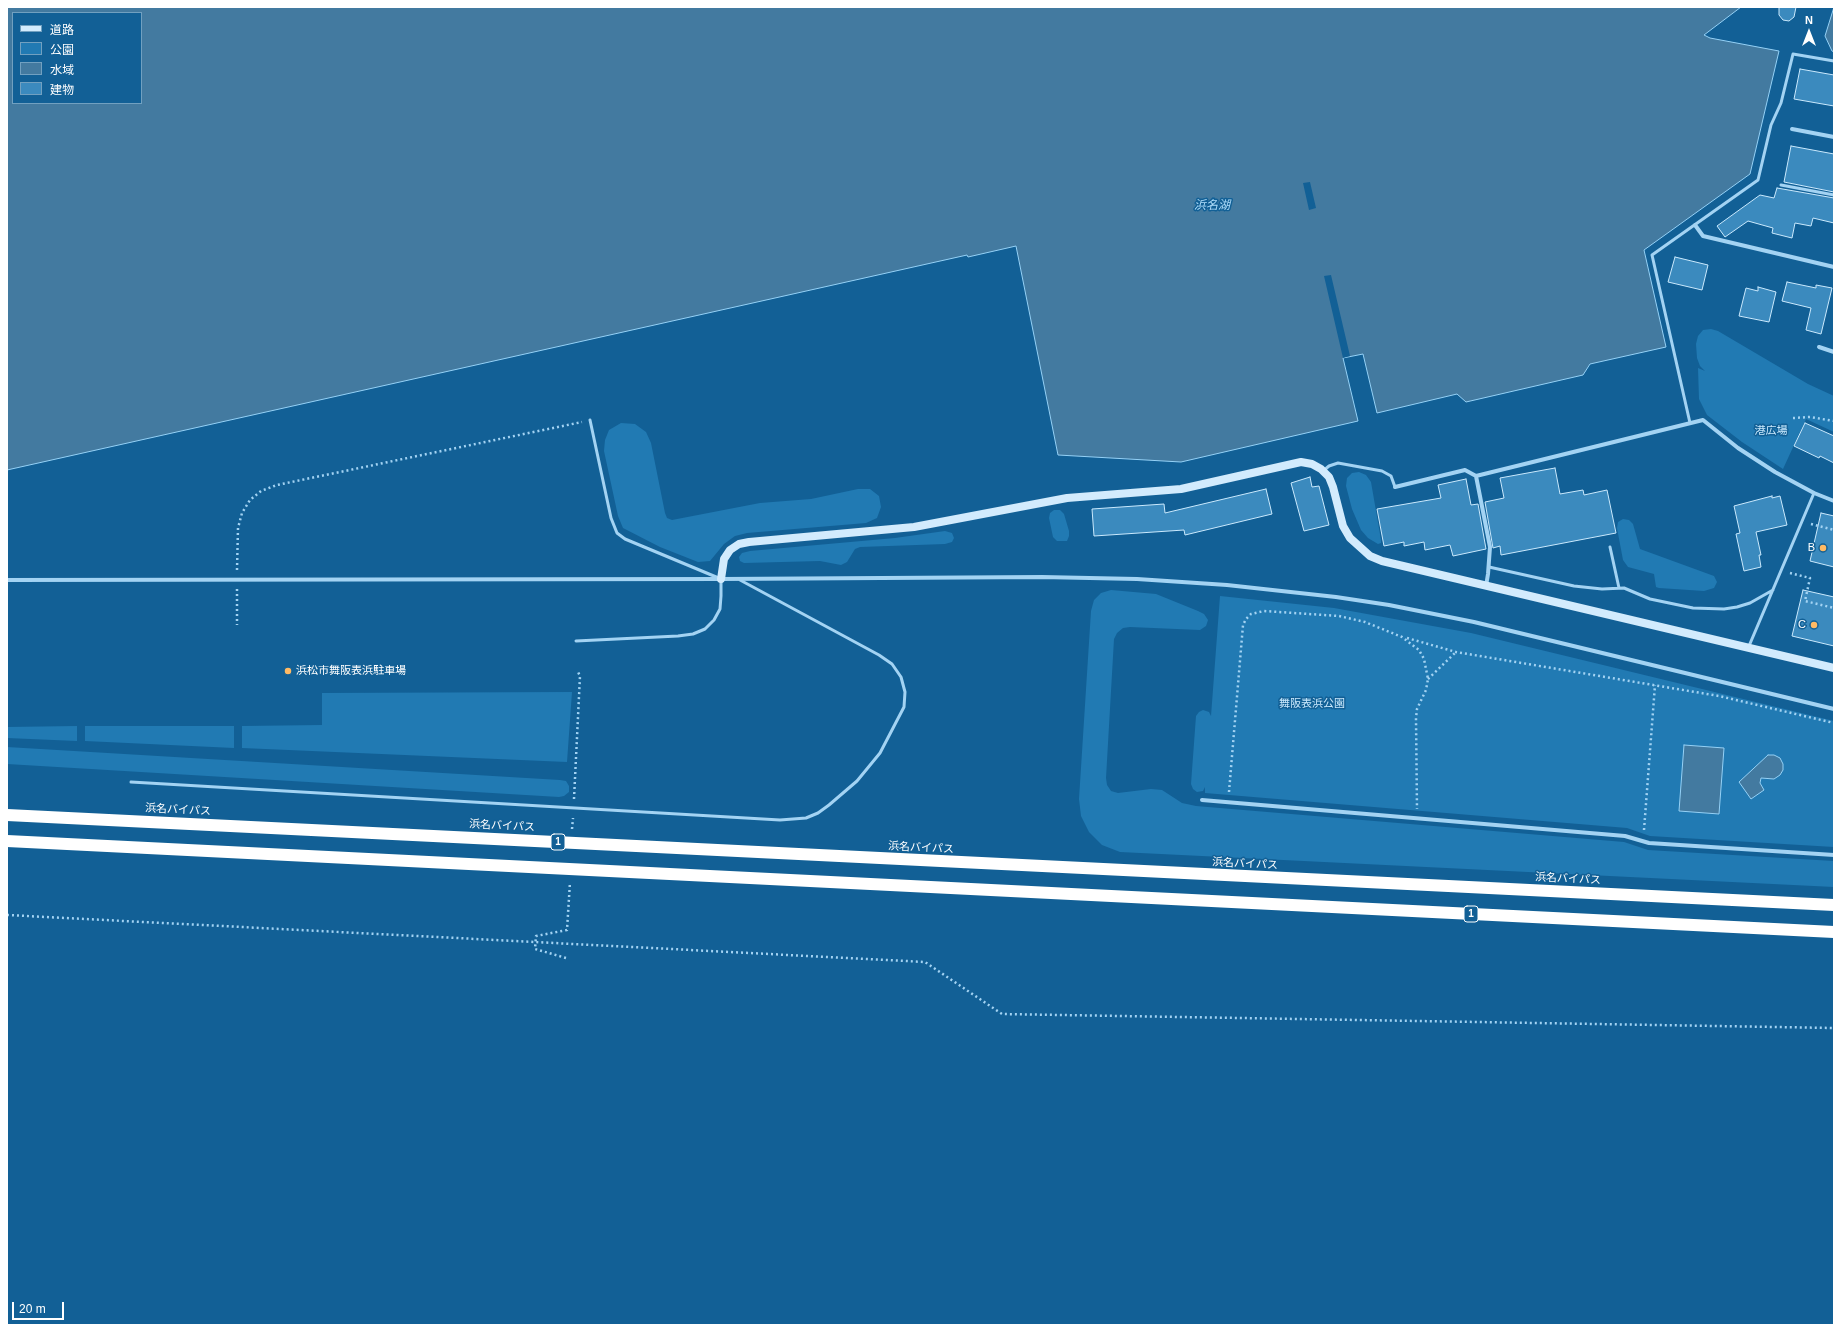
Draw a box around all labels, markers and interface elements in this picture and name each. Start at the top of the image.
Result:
legend [12,12,142,104]
north arrow [1789,12,1829,52]
text: N [1805,14,1813,26]
text: 道路 [50,23,74,37]
text: 公園 [50,43,74,57]
text: 水域 [50,63,74,77]
text: 建物 [50,83,74,97]
water label: 浜名湖 [1194,199,1230,213]
park label: 港広場 [1755,424,1787,438]
place label: B [1808,541,1815,555]
marker: B [1818,543,1828,553]
place label: C [1798,618,1806,632]
marker: C [1809,620,1819,630]
place label: 浜松市舞阪表浜駐車場 [296,664,406,678]
marker: 浜松市舞阪表浜駐車場 [283,666,293,676]
park label: 舞阪表浜公園 [1279,697,1345,711]
street label: 浜名バイパス [145,802,211,818]
street label: 浜名バイパス [469,818,535,834]
road number: 1 [551,834,565,850]
street label: 浜名バイパス [888,840,954,856]
street label: 浜名バイパス [1212,856,1278,872]
street label: 浜名バイパス [1535,871,1601,887]
road number: 1 [1464,906,1478,922]
scale bar [14,1294,66,1320]
text: 20 m [19,1302,46,1316]

